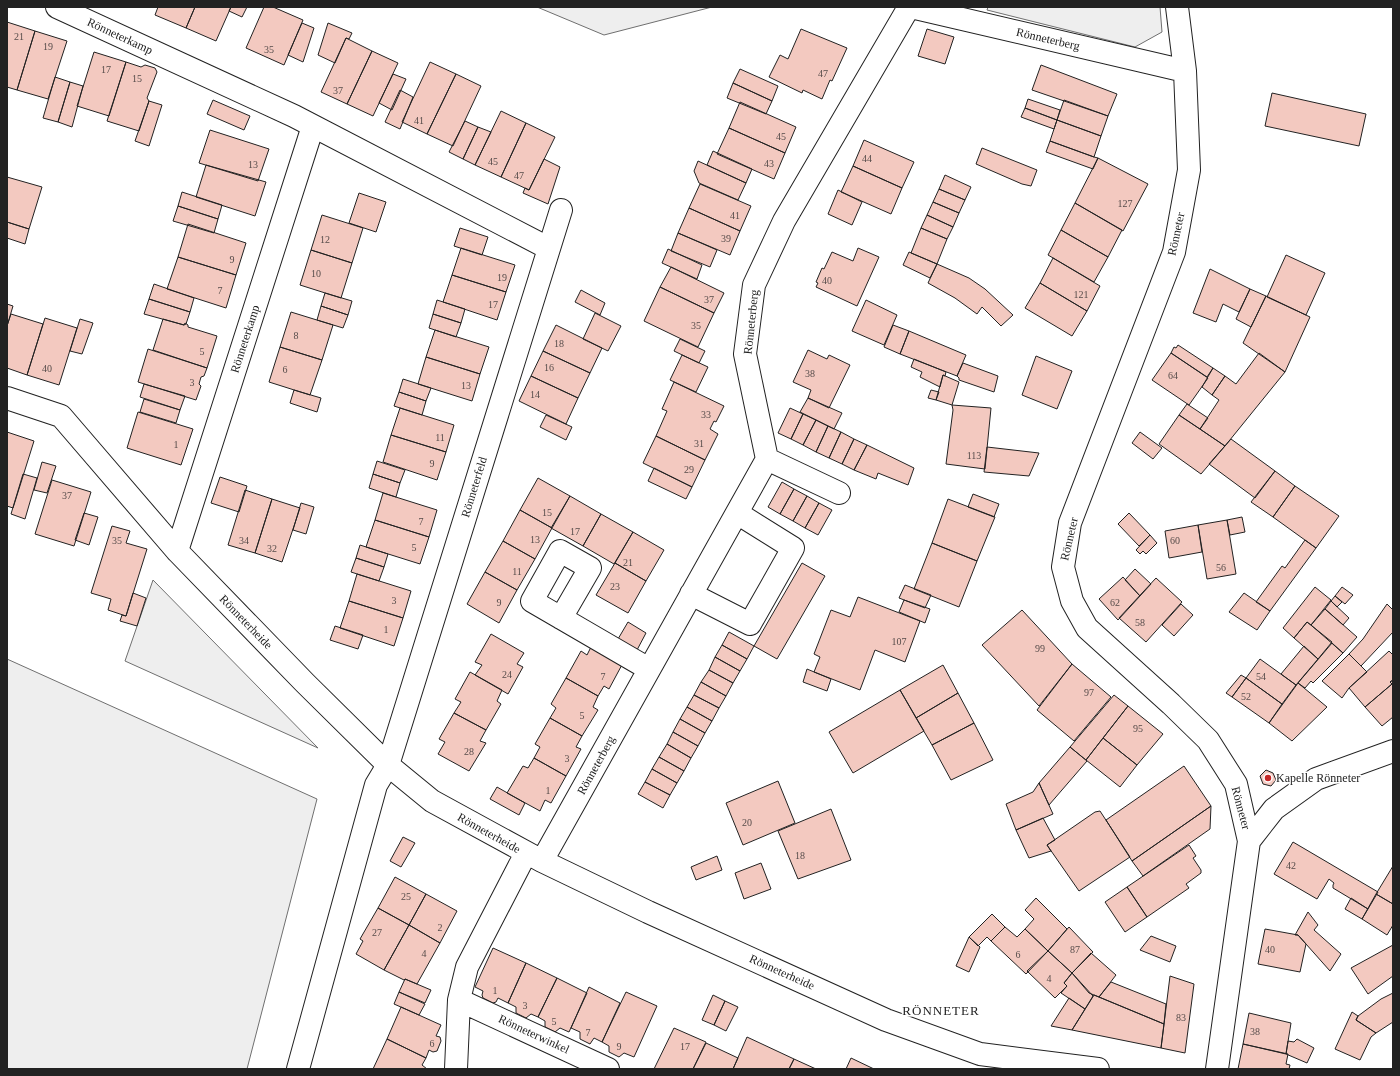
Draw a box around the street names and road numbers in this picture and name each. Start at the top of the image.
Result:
street label: Rönneterkamp [85,15,155,57]
street label: Rönneterberg [1015,25,1081,53]
street label: Rönneter [1165,211,1187,257]
street label: Rönneterberg [741,289,761,355]
street label: Rönneterkamp [227,303,263,375]
street label: Rönneterfeld [458,455,490,519]
street label: Rönneter [1057,516,1081,562]
street label: Rönneterheide [217,592,275,652]
street label: Rönneterberg [574,733,618,797]
street label: Rönneter [1229,785,1253,831]
street label: Rönneterheide [455,810,523,856]
street label: Rönneterheide [747,951,817,993]
street label: Rönneterwinkel [496,1011,572,1057]

